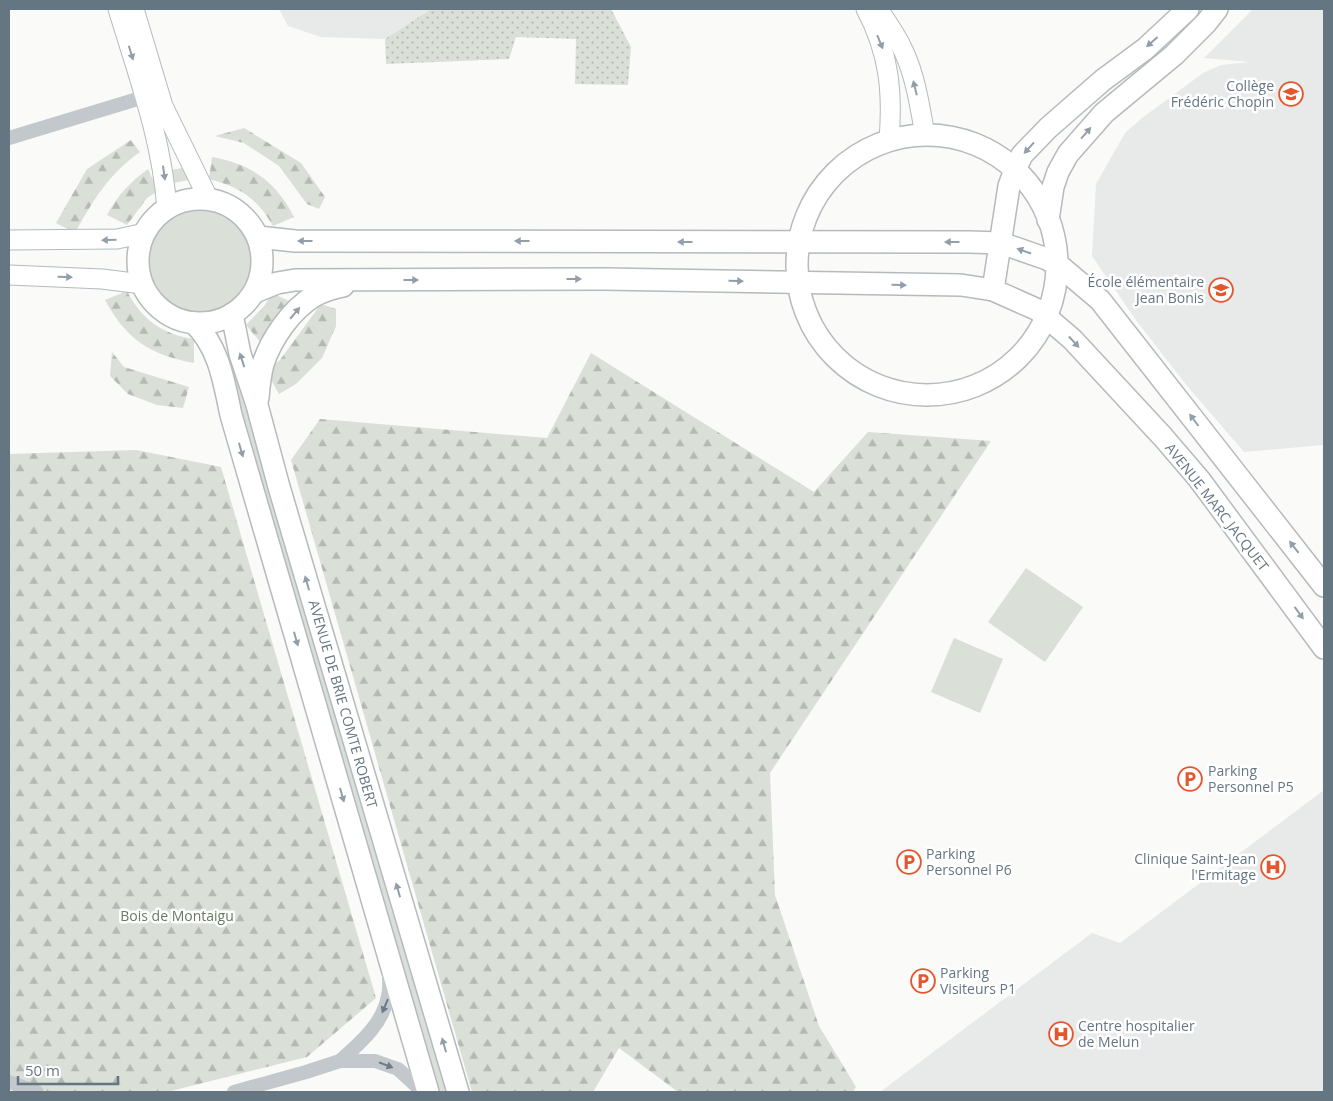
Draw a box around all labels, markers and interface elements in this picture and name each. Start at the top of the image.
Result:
one-way arrow [877,34,885,49]
one-way arrow [1147,36,1159,48]
one-way arrow [128,46,136,61]
place label: Collège Frédéric Chopin [1171,76,1274,111]
one-way arrow [911,80,919,95]
school or university icon: Collège Frédéric Chopin [1278,81,1304,107]
one-way arrow [1080,128,1092,140]
one-way arrow [1023,141,1035,153]
one-way arrow [160,165,168,181]
one-way arrow [101,236,117,244]
one-way arrow [296,237,312,245]
one-way arrow [514,237,530,245]
one-way arrow [677,238,693,246]
one-way arrow [944,238,960,246]
one-way arrow [1016,247,1031,255]
place label: École élémentaire Jean Bonis [1088,272,1204,307]
one-way arrow [58,274,74,282]
one-way arrow [566,275,582,283]
one-way arrow [403,276,419,284]
one-way arrow [728,277,744,285]
school or university icon: École élémentaire Jean Bonis [1208,277,1234,303]
one-way arrow [891,281,907,289]
one-way arrow [289,307,300,320]
one-way arrow [1068,335,1080,347]
one-way arrow [238,352,246,367]
one-way arrow [1188,413,1199,426]
street label: AVENUE MARC JACQUET [1161,439,1274,575]
one-way arrow [238,442,246,457]
one-way arrow [1289,541,1300,554]
one-way arrow [303,575,311,590]
street label: AVENUE DE BRIE COMTE ROBERT [305,597,382,811]
one-way arrow [1294,606,1304,620]
one-way arrow [293,632,301,647]
place label: Parking Personnel P5 [1208,761,1294,796]
parking icon: Parking Personnel P5 [1177,766,1203,792]
one-way arrow [338,788,346,803]
place label: Parking Personnel P6 [926,844,1012,879]
parking icon: Parking Personnel P6 [896,849,922,875]
place label: Clinique Saint-Jean l'Ermitage [1134,849,1256,884]
hospital icon: Clinique Saint-Jean l'Ermitage [1260,854,1286,880]
one-way arrow [393,882,401,897]
park label: Bois de Montaigu [120,906,234,925]
place label: Parking Visiteurs P1 [940,963,1016,998]
parking icon: Parking Visiteurs P1 [910,968,936,994]
one-way arrow [380,999,388,1013]
place label: Centre hospitalier de Melun [1078,1016,1195,1051]
hospital icon: Centre hospitalier de Melun [1048,1021,1074,1047]
one-way arrow [439,1038,447,1053]
scale bar [18,1054,118,1086]
text: 50 m [25,1060,60,1080]
one-way arrow [379,1061,394,1069]

